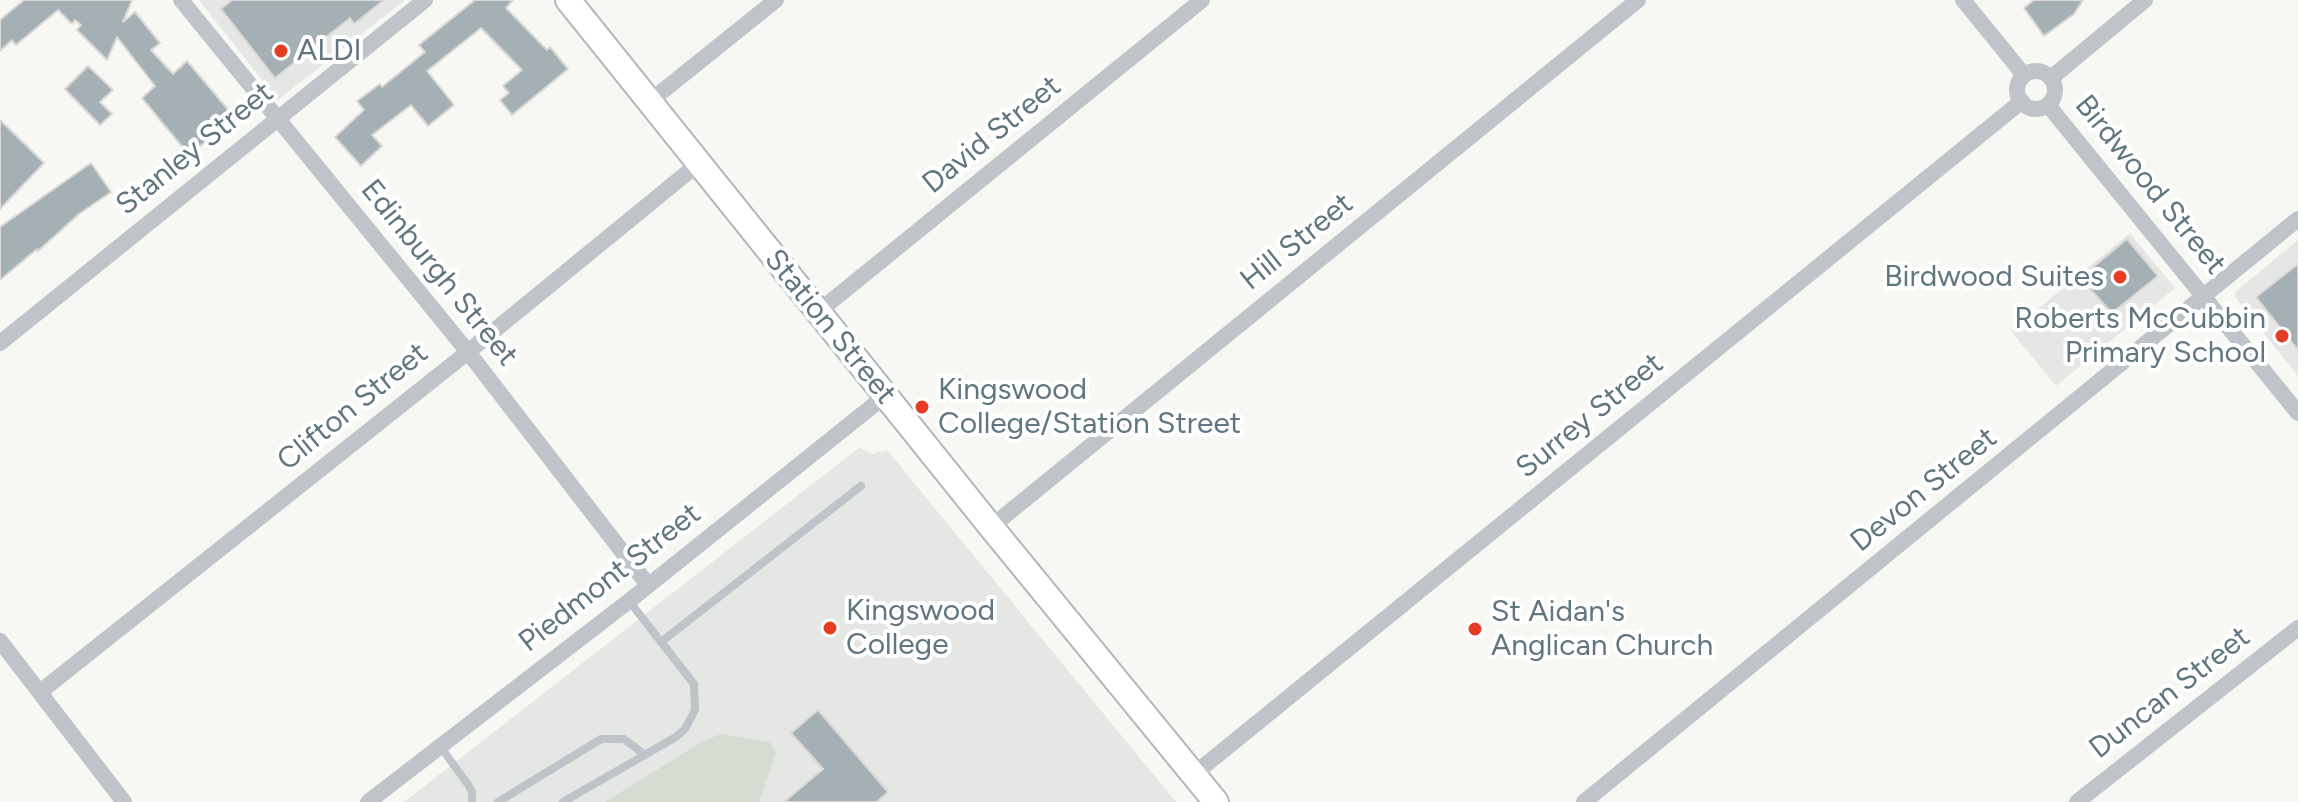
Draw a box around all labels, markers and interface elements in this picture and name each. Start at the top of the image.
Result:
place label: ALDI [297,33,362,69]
marker: ALDI [272,42,290,60]
street label: David Street [916,68,1068,202]
street label: Stanley Street [109,75,281,223]
street label: Birdwood Street [2067,88,2233,282]
street label: Edinburgh Street [353,173,525,373]
street label: Hill Street [1234,186,1360,298]
street label: Station Street [757,242,903,412]
place label: Birdwood Suites [1884,259,2104,295]
marker: Birdwood Suites [2111,268,2129,286]
place label: Roberts McCubbin Primary School [2014,301,2266,372]
marker: Roberts McCubbin Primary School [2273,327,2291,345]
street label: Clifton Street [271,335,435,479]
street label: Surrey Street [1509,346,1671,486]
place label: Kingswood College/Station Street [938,372,1241,442]
marker: Kingswood College/Station Street [913,398,931,416]
street label: Devon Street [1844,420,2004,560]
street label: Piedmont Street [512,496,708,660]
place label: Kingswood College [846,593,995,664]
place label: St Aidan's Anglican Church [1491,594,1713,664]
marker: Kingswood College [821,619,839,637]
street label: Duncan Street [2083,619,2257,767]
marker: St Aidan's Anglican Church [1466,620,1484,638]

